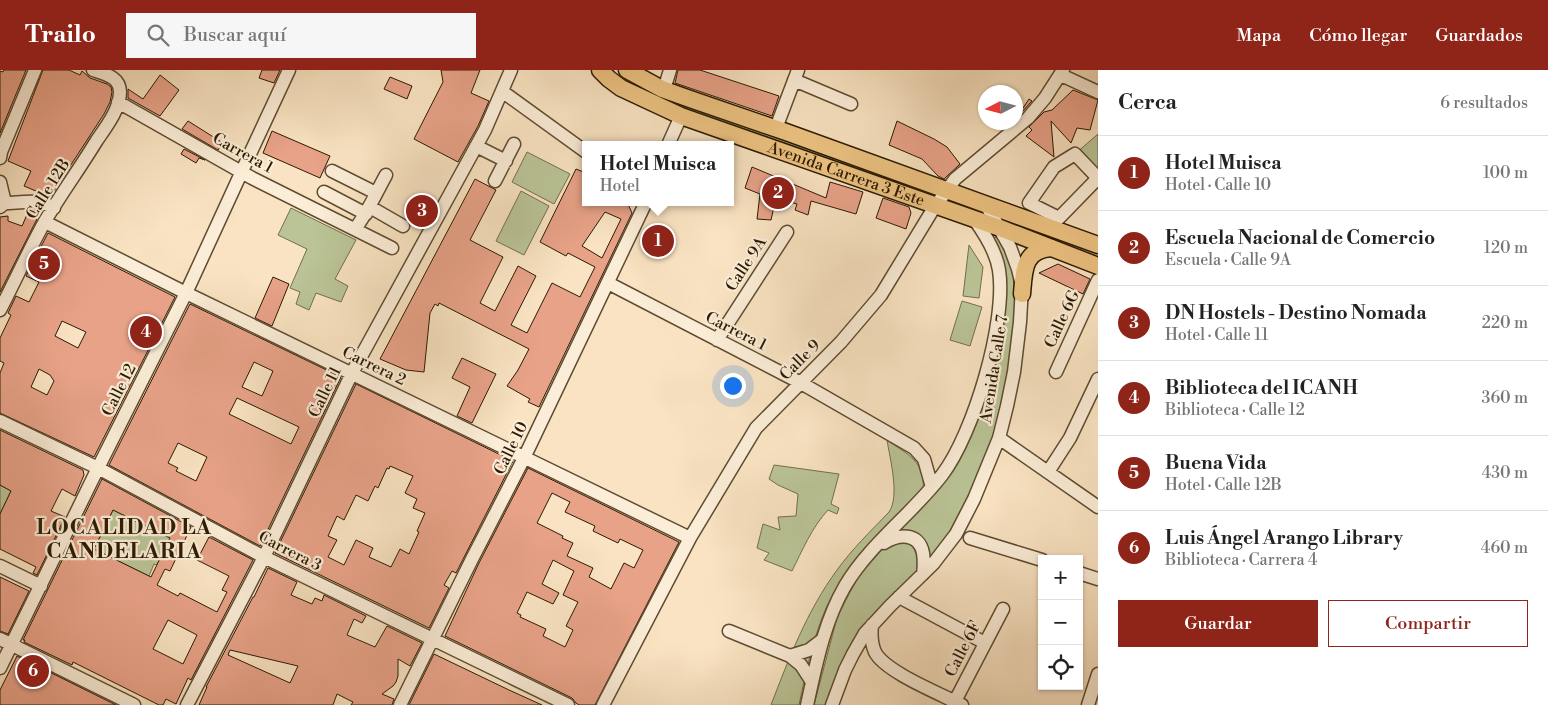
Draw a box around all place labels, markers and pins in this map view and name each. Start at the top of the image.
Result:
pin: 2 [762,174,794,212]
pin: 3 [406,192,438,230]
pin: 1 [642,222,674,260]
pin: 5 [28,245,60,283]
pin: 4 [130,313,162,351]
pin: 6 [17,652,49,690]

